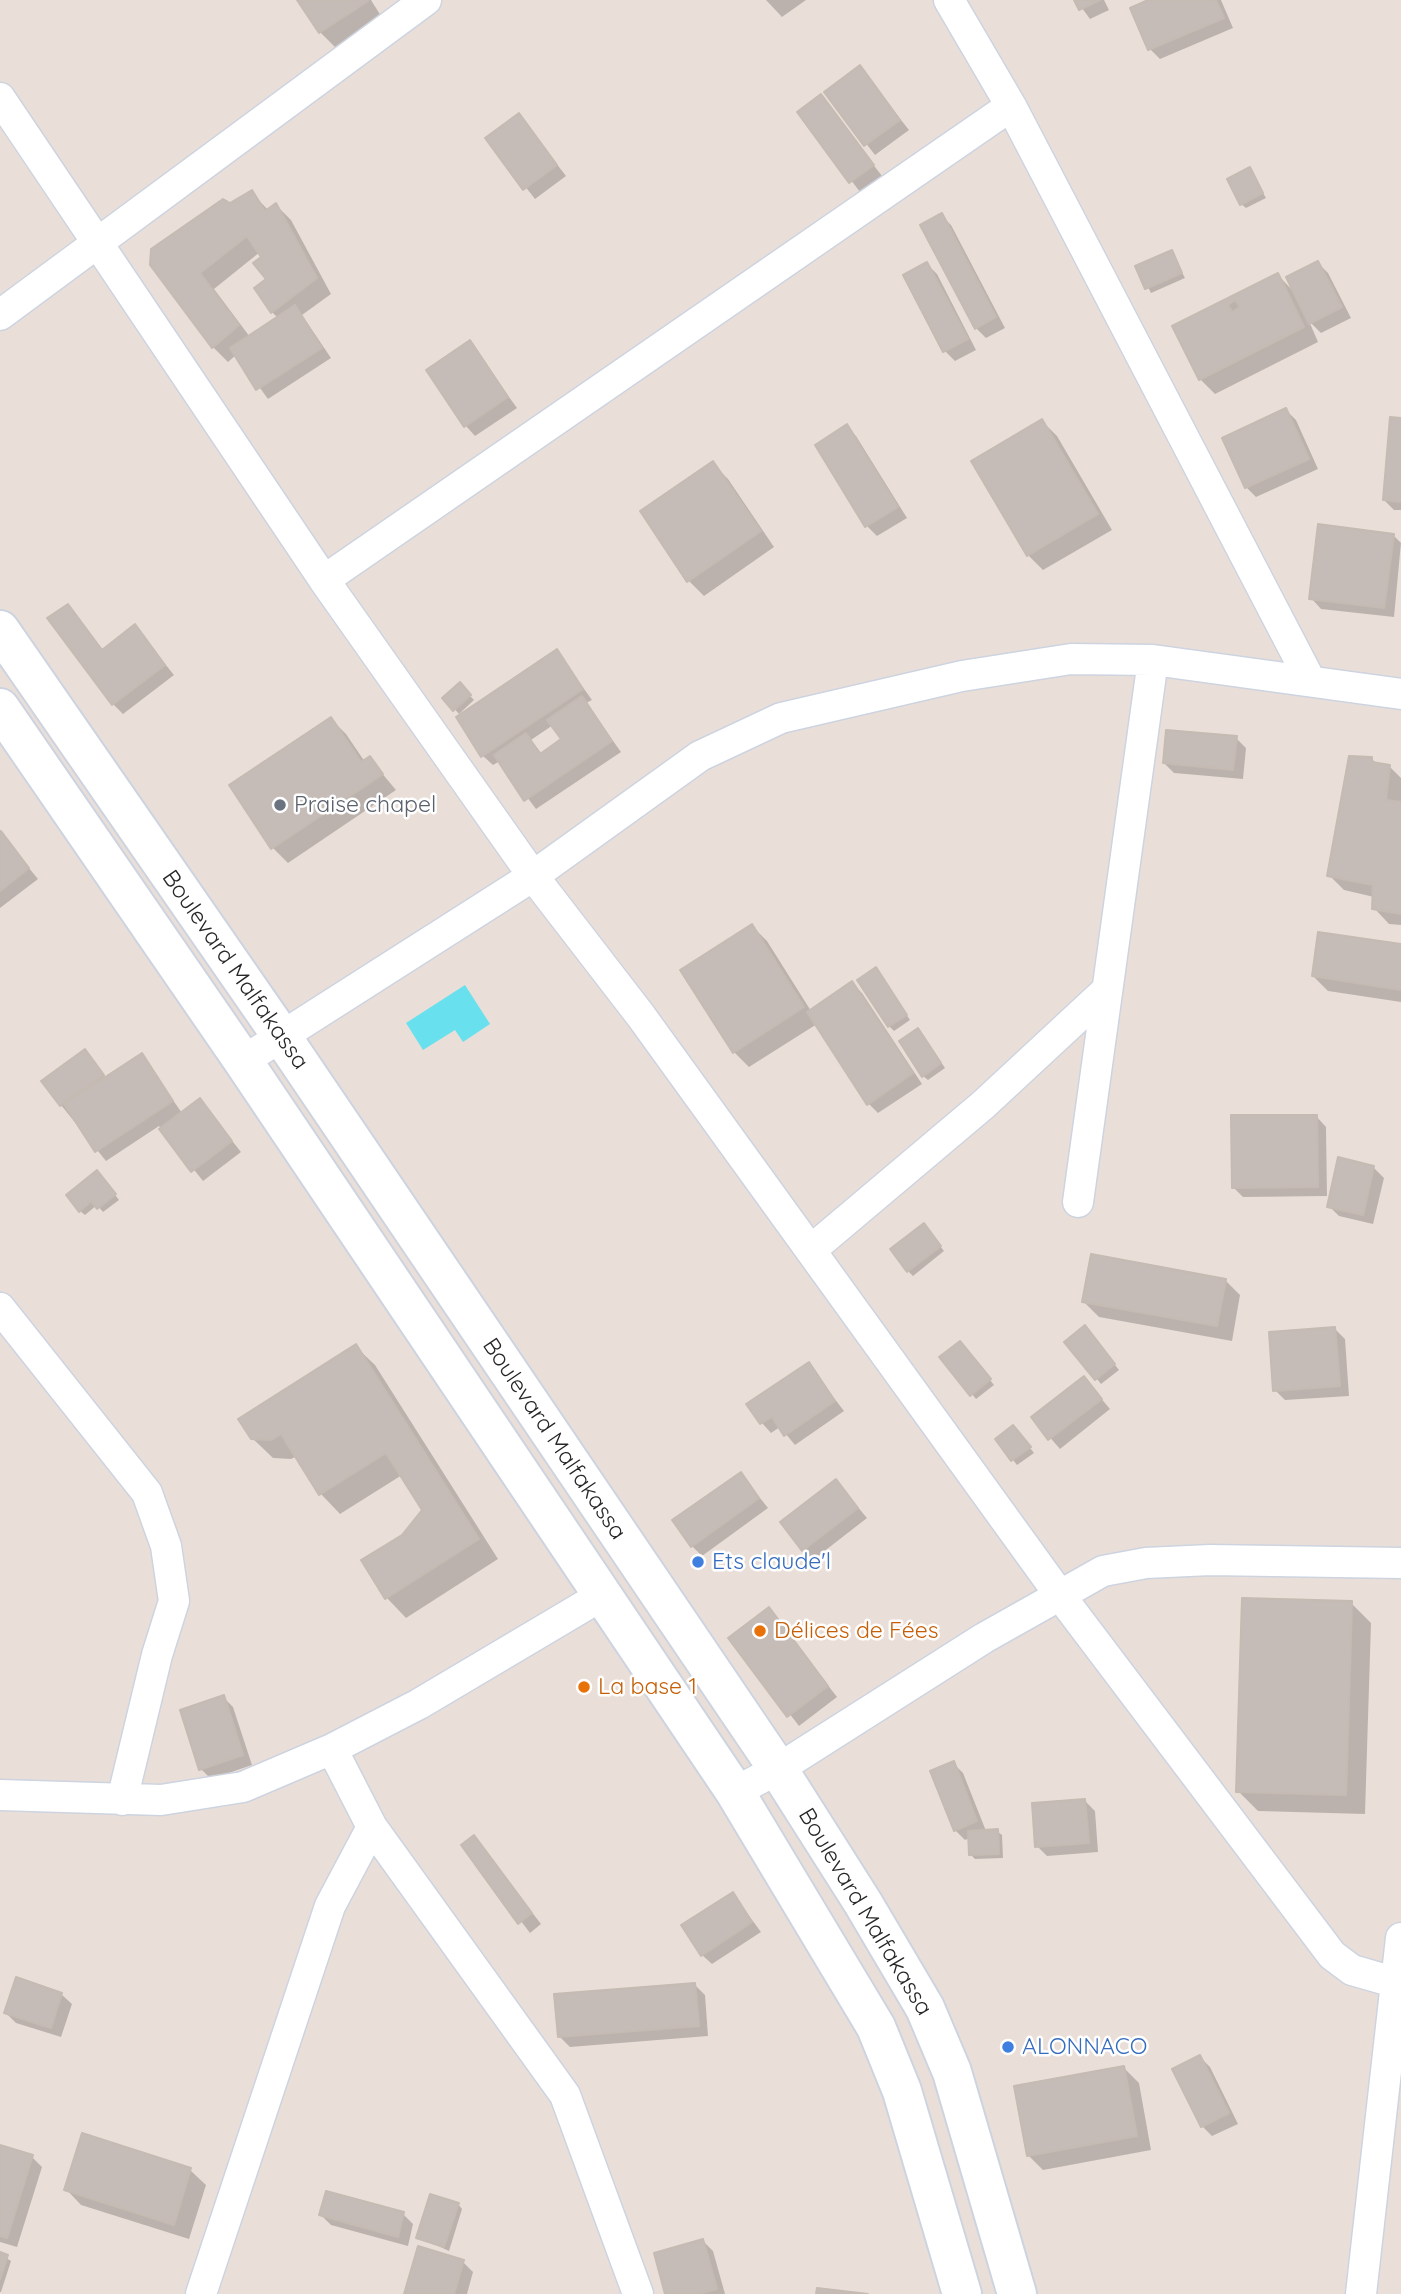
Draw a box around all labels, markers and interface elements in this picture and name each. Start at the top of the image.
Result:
place label: Praise chapel [294,791,436,819]
marker: Praise chapel [272,797,288,813]
street label: Boulevard Malfakassa [156,865,314,1075]
street label: Boulevard Malfakassa [476,1333,632,1545]
place label: Ets claude'l [712,1548,831,1576]
marker: Ets claude'l [690,1554,706,1570]
place label: Délices de Fées [774,1617,939,1645]
marker: Délices de Fées [752,1623,768,1639]
place label: La base 1 [598,1673,697,1701]
marker: La base 1 [576,1679,592,1695]
street label: Boulevard Malfakassa [792,1803,938,2021]
place label: ALONNACO [1022,2033,1147,2061]
marker: ALONNACO [1000,2039,1016,2055]

